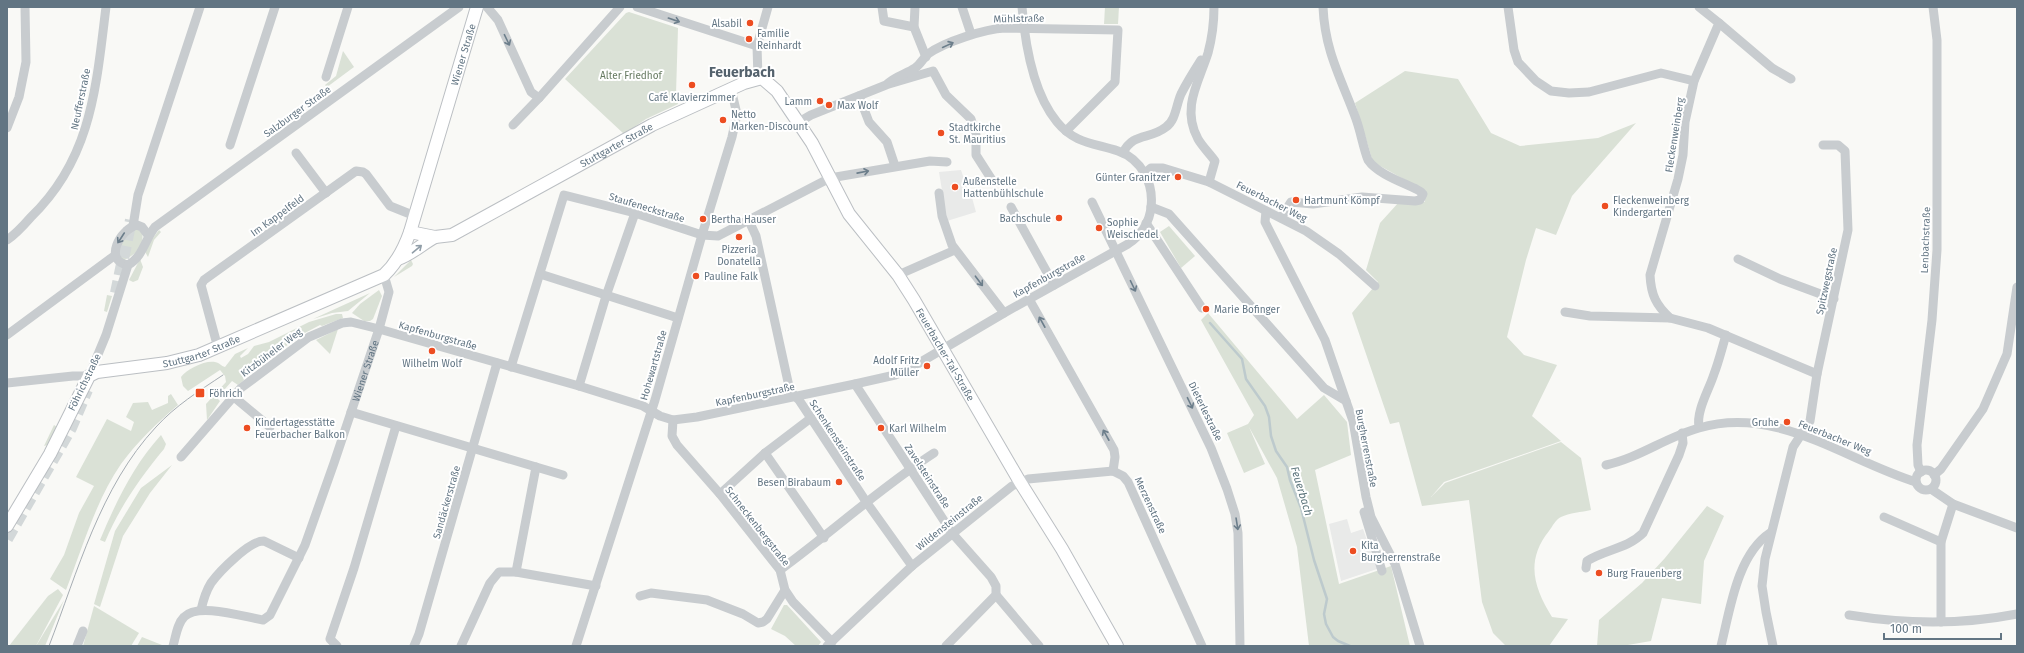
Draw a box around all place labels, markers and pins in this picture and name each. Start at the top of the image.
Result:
place label: Alsabil [712,18,742,30]
marker: Alsabil [745,18,755,28]
place label: Familie Reinhardt [757,28,802,52]
marker: Familie Reinhardt [744,34,754,44]
marker: Café Klavierzimmer [687,80,697,90]
place label: Café Klavierzimmer [649,92,736,104]
place label: Lamm [785,96,812,108]
marker: Lamm [815,96,825,106]
marker: Max Wolf [824,100,834,110]
place label: Max Wolf [837,100,879,112]
place label: Netto Marken-Discount [731,109,808,133]
marker: Netto Marken-Discount [718,115,728,125]
place label: Stadtkirche St. Mauritius [949,122,1006,146]
marker: Stadtkirche St. Mauritius [936,128,946,138]
place label: Günter Granitzer [1095,172,1170,184]
marker: Günter Granitzer [1173,172,1183,182]
place label: Außenstelle Hattenbühlschule [963,176,1044,200]
marker: Außenstelle Hattenbühlschule [950,182,960,192]
marker: Hartmunt Kömpf [1291,195,1301,205]
place label: Hartmunt Kömpf [1304,195,1380,207]
place label: Fleckenweinberg Kindergarten [1613,195,1690,219]
marker: Fleckenweinberg Kindergarten [1600,201,1610,211]
place label: Bachschule [999,213,1051,225]
marker: Bachschule [1054,213,1064,223]
marker: Bertha Hauser [698,214,708,224]
place label: Bertha Hauser [711,214,776,226]
place label: Sophie Weischedel [1107,217,1159,241]
marker: Sophie Weischedel [1094,223,1104,233]
marker: Pizzeria Donatella [734,232,744,242]
place label: Pizzeria Donatella [717,244,761,268]
marker: Pauline Falk [691,271,701,281]
place label: Pauline Falk [704,271,759,283]
marker: Marie Bofinger [1201,304,1211,314]
place label: Marie Bofinger [1214,304,1280,316]
marker: Wilhelm Wolf [427,346,437,356]
place label: Adolf Fritz Müller [873,355,920,379]
place label: Wilhelm Wolf [402,358,463,370]
marker: Adolf Fritz Müller [922,361,932,371]
marker: Föhrich [194,387,206,399]
place label: Föhrich [209,388,243,400]
place label: Kindertagesstätte Feuerbacher Balkon [255,417,345,441]
place label: Gruhe [1752,417,1779,429]
marker: Gruhe [1782,417,1792,427]
marker: Kindertagesstätte Feuerbacher Balkon [242,423,252,433]
marker: Karl Wilhelm [876,423,886,433]
place label: Karl Wilhelm [889,423,947,435]
place label: Besen Birabaum [757,477,831,489]
marker: Besen Birabaum [834,477,844,487]
place label: Kita Burgherrenstraße [1361,540,1440,564]
marker: Kita Burgherrenstraße [1348,546,1358,556]
marker: Burg Frauenberg [1594,568,1604,578]
place label: Burg Frauenberg [1607,568,1682,580]

